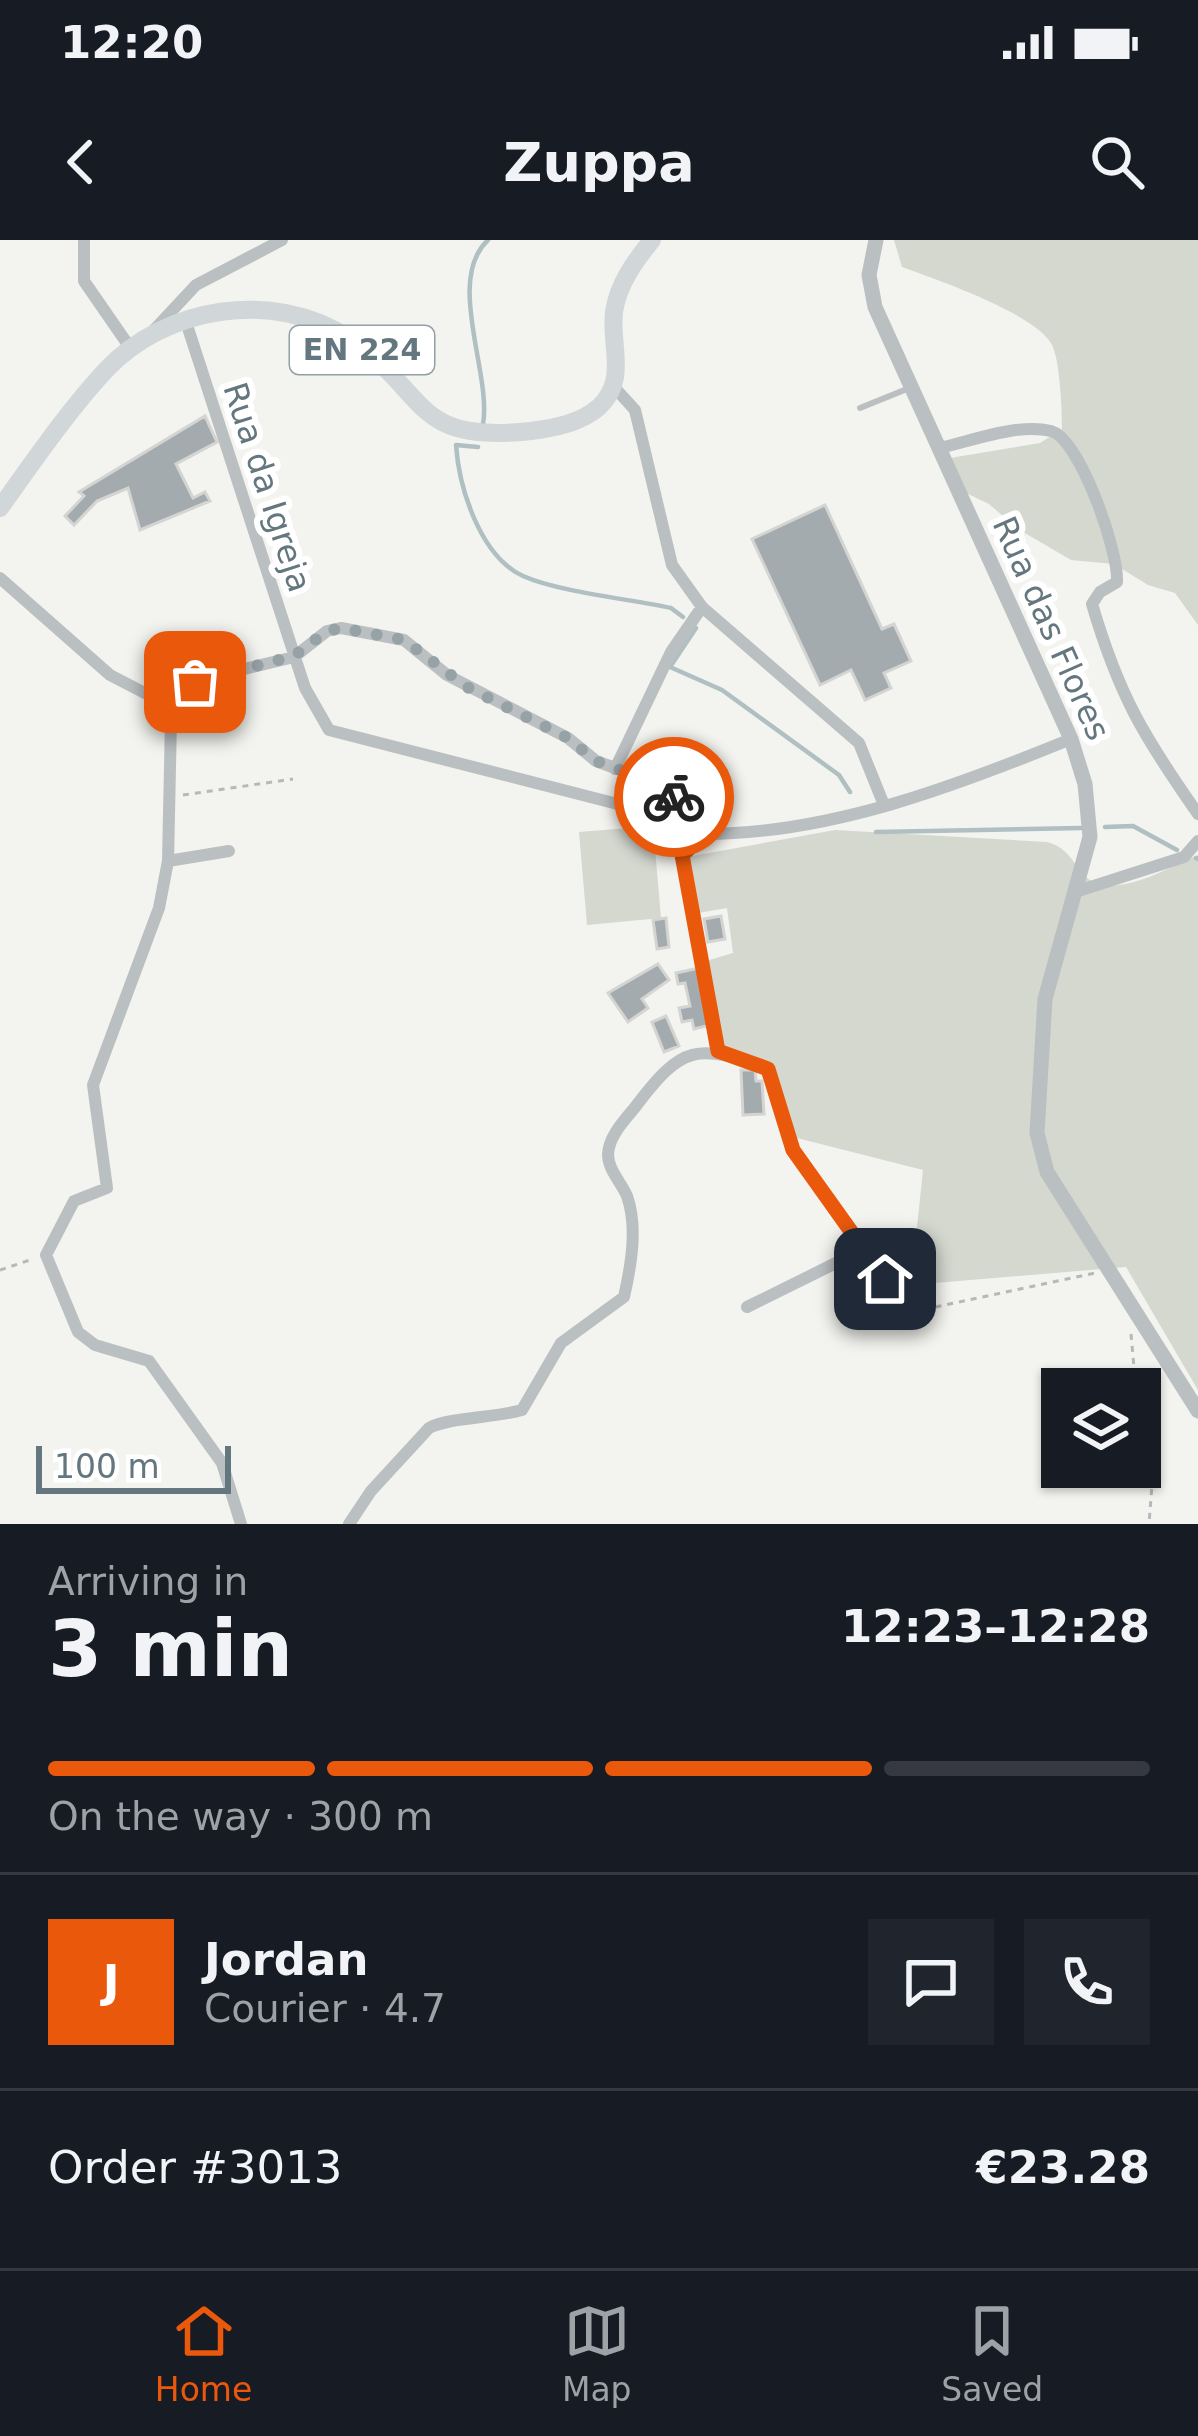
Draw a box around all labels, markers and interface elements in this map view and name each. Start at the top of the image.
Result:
text: 12:20 [60,16,203,69]
icon: back [48,129,114,195]
icon: search [1084,129,1150,195]
text: Zuppa [503,131,695,194]
road number: EN 224 [290,326,434,374]
street label: Rua da Igreja [215,377,320,597]
street label: Rua das Flores [985,510,1118,746]
pin [144,631,246,733]
icon: bag [162,649,228,715]
courier [614,737,734,857]
icon: bike [641,764,707,830]
pin [834,1228,936,1330]
icon: home [852,1246,918,1312]
map controls [1041,1368,1161,1488]
button: layers [1041,1368,1161,1488]
scale bar [36,1440,231,1493]
text: 100 m [54,1447,160,1486]
text: Arriving in [48,1559,248,1604]
text: 12:23–12:28 [841,1600,1150,1653]
text: 3 min [48,1604,293,1694]
text: On the way · 300 m [48,1794,433,1839]
button: chat [868,1919,994,2045]
button: phone [1024,1919,1150,2045]
text: Jordan [204,1933,368,1986]
text: J [103,1955,119,2008]
text: Courier · 4.7 [204,1986,446,2031]
text: Order #3013 [48,2141,342,2194]
text: €23.28 [976,2141,1150,2194]
tab: Home [155,2298,252,2409]
tab: Map [562,2298,632,2409]
tab: Saved [941,2298,1043,2409]

